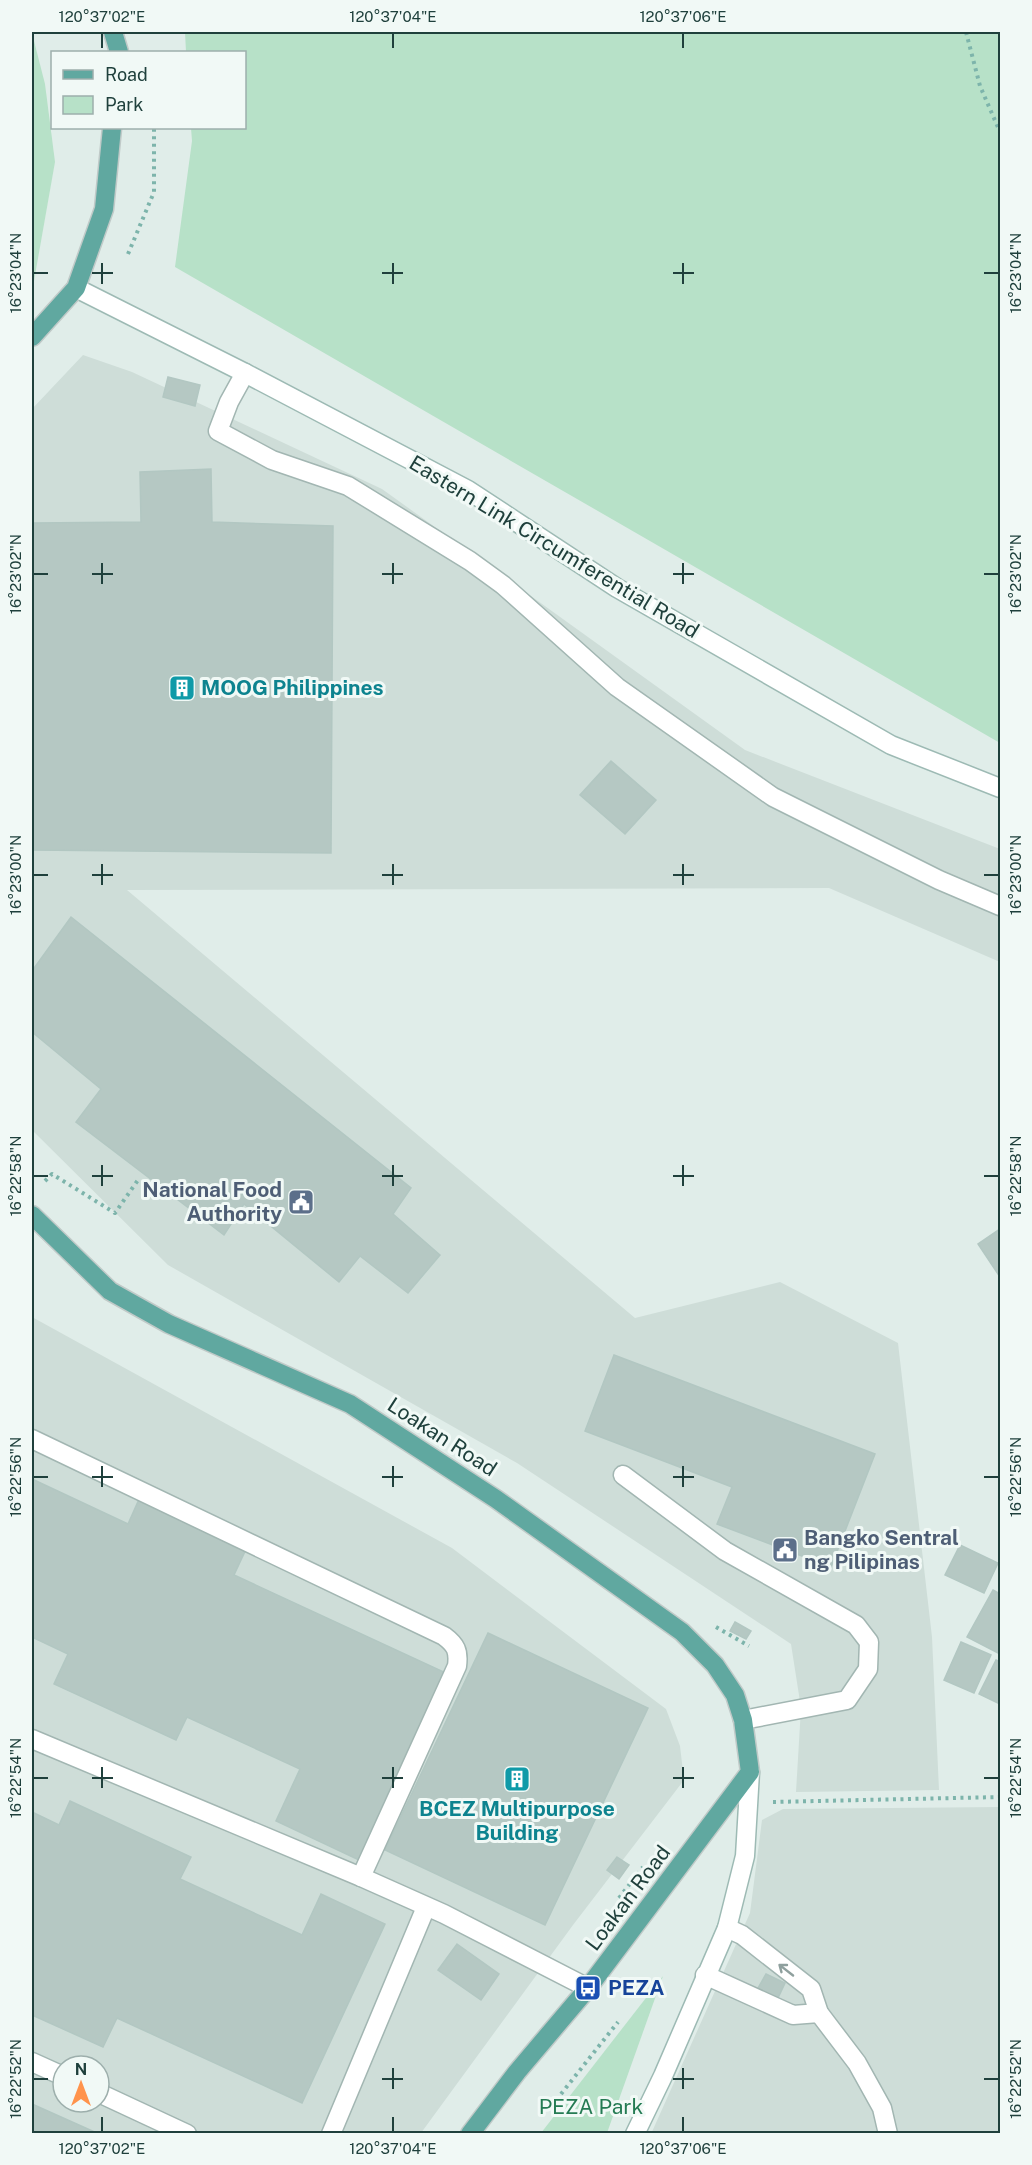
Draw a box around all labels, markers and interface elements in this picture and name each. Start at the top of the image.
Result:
text: 120°37'02"E [59,8,145,25]
text: 120°37'04"E [349,8,437,25]
text: 120°37'06"E [639,8,727,25]
legend [51,51,246,129]
text: Road [105,64,148,85]
text: Park [105,94,143,115]
text: 16°23'04"N [7,233,24,313]
text: 16°23'04"N [1007,233,1024,313]
street label: Eastern Link Circumferential Road [405,450,704,643]
text: 16°23'02"N [7,534,24,614]
text: 16°23'02"N [1007,534,1024,614]
building icon: MOOG Philippines [167,673,197,703]
place label: MOOG Philippines [201,675,384,700]
text: 16°23'00"N [7,835,24,915]
text: 16°23'00"N [1007,835,1024,915]
text: 16°22'58"N [7,1136,24,1217]
text: 16°22'58"N [1007,1136,1024,1217]
place label: National Food Authority [142,1177,282,1226]
public building icon: National Food Authority [286,1187,316,1217]
street label: Loakan Road [383,1392,502,1481]
text: 16°22'56"N [7,1437,24,1517]
text: 16°22'56"N [1007,1437,1024,1517]
place label: Bangko Sentral ng Pilipinas [804,1525,959,1574]
public building icon: Bangko Sentral ng Pilipinas [770,1535,800,1565]
text: 16°22'54"N [7,1738,24,1818]
text: 16°22'54"N [1007,1738,1024,1818]
building icon: BCEZ Multipurpose Building [502,1764,532,1794]
place label: BCEZ Multipurpose Building [419,1796,615,1845]
street label: Loakan Road [580,1840,675,1955]
one-way arrow [778,1963,794,1976]
bus stop icon: PEZA [573,1973,603,2003]
place label: PEZA [608,1975,665,2000]
text: 16°22'52"N [7,2039,24,2119]
text: 16°22'52"N [1007,2039,1024,2119]
north arrow [51,2054,111,2114]
text: N [75,2060,87,2079]
park label: PEZA Park [539,2094,644,2119]
text: 120°37'02"E [59,2140,145,2157]
text: 120°37'04"E [349,2140,437,2157]
text: 120°37'06"E [639,2140,727,2157]

